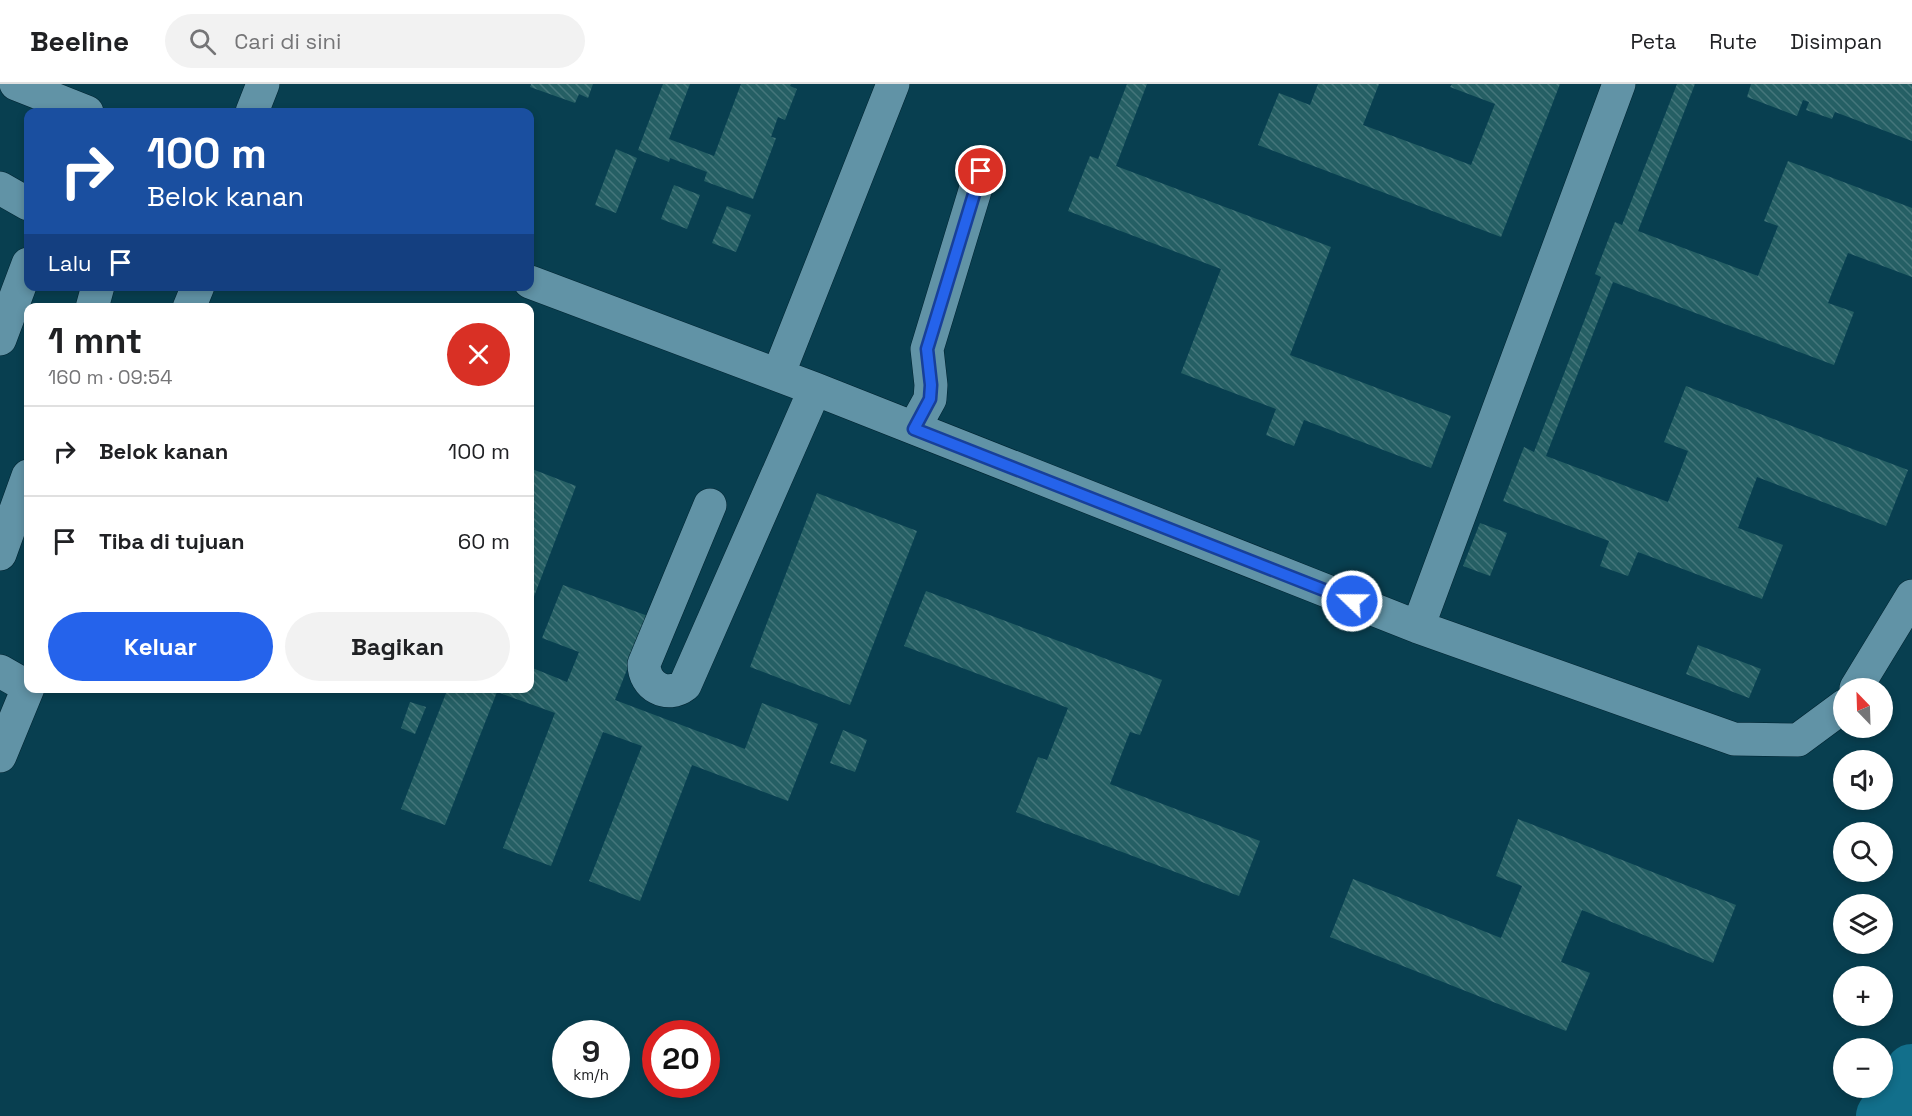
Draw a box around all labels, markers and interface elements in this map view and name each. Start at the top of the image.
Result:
search box [165,14,585,68]
text: Beeline [30,23,129,59]
icon: search [186,25,219,58]
text: Cari di sini [234,27,341,55]
text: Peta [1630,28,1676,55]
text: Rute [1709,28,1757,55]
text: Disimpan [1790,28,1882,55]
text: 100 m [147,127,267,180]
icon: right [48,132,126,210]
pin [955,145,1006,196]
icon: arrive [964,154,997,187]
text: Belok kanan [147,179,304,214]
icon: arrive [104,246,137,279]
text: Lalu [48,249,92,277]
text: 1 mnt [48,318,142,364]
button: close [447,323,510,386]
text: 160 m · 09:54 [48,364,172,390]
icon: right [48,435,81,468]
text: Belok kanan [99,437,228,465]
text: 100 m [448,437,510,465]
icon: arrive [48,525,81,558]
text: Tiba di tujuan [99,527,245,555]
text: 60 m [458,527,510,555]
position arrow [1320,569,1384,633]
button: Keluar [48,612,273,681]
button: Bagikan [285,612,510,681]
north arrow [1833,678,1893,738]
map controls [1833,678,1893,1098]
button: sound [1833,750,1893,810]
button: search [1833,822,1893,882]
button: layers [1833,894,1893,954]
button: + [1833,966,1893,1026]
speed limit sign: 20 [642,1020,720,1098]
text: 9 [582,1032,600,1071]
button: − [1833,1038,1893,1098]
text: km/h [573,1065,609,1084]

